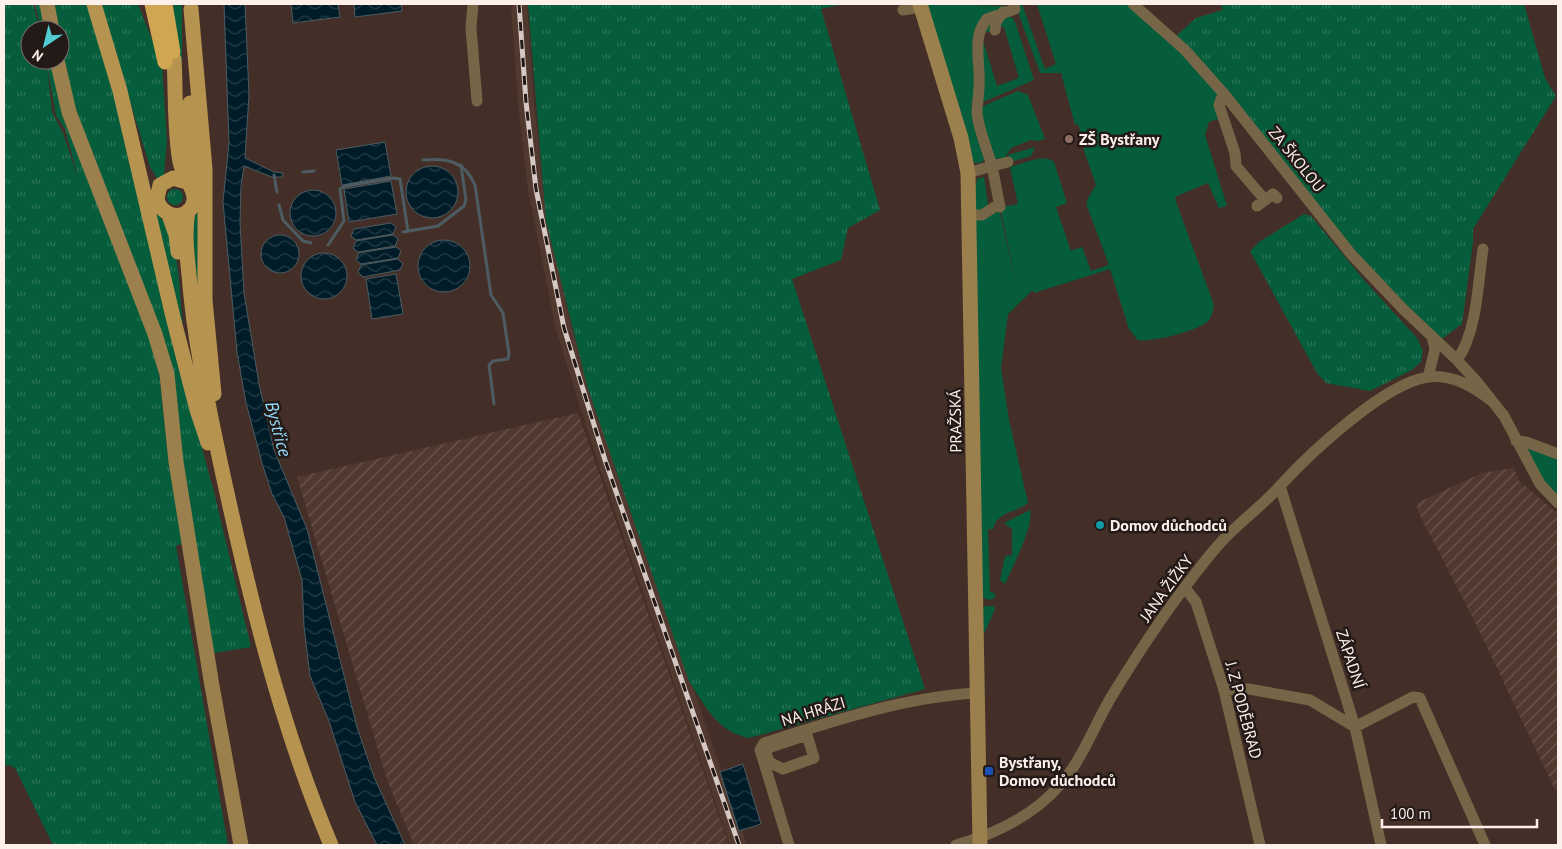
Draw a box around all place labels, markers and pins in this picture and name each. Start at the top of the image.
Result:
place label: ZŠ Bystřany [1079,129,1160,149]
marker: ZŠ Bystřany [1063,133,1075,145]
place label: Domov důchodců [1110,515,1227,535]
marker: Domov důchodců [1094,519,1106,531]
place label: Bystřany, Domov důchodců [999,752,1116,790]
marker: Bystřany, Domov důchodců [983,765,995,777]

